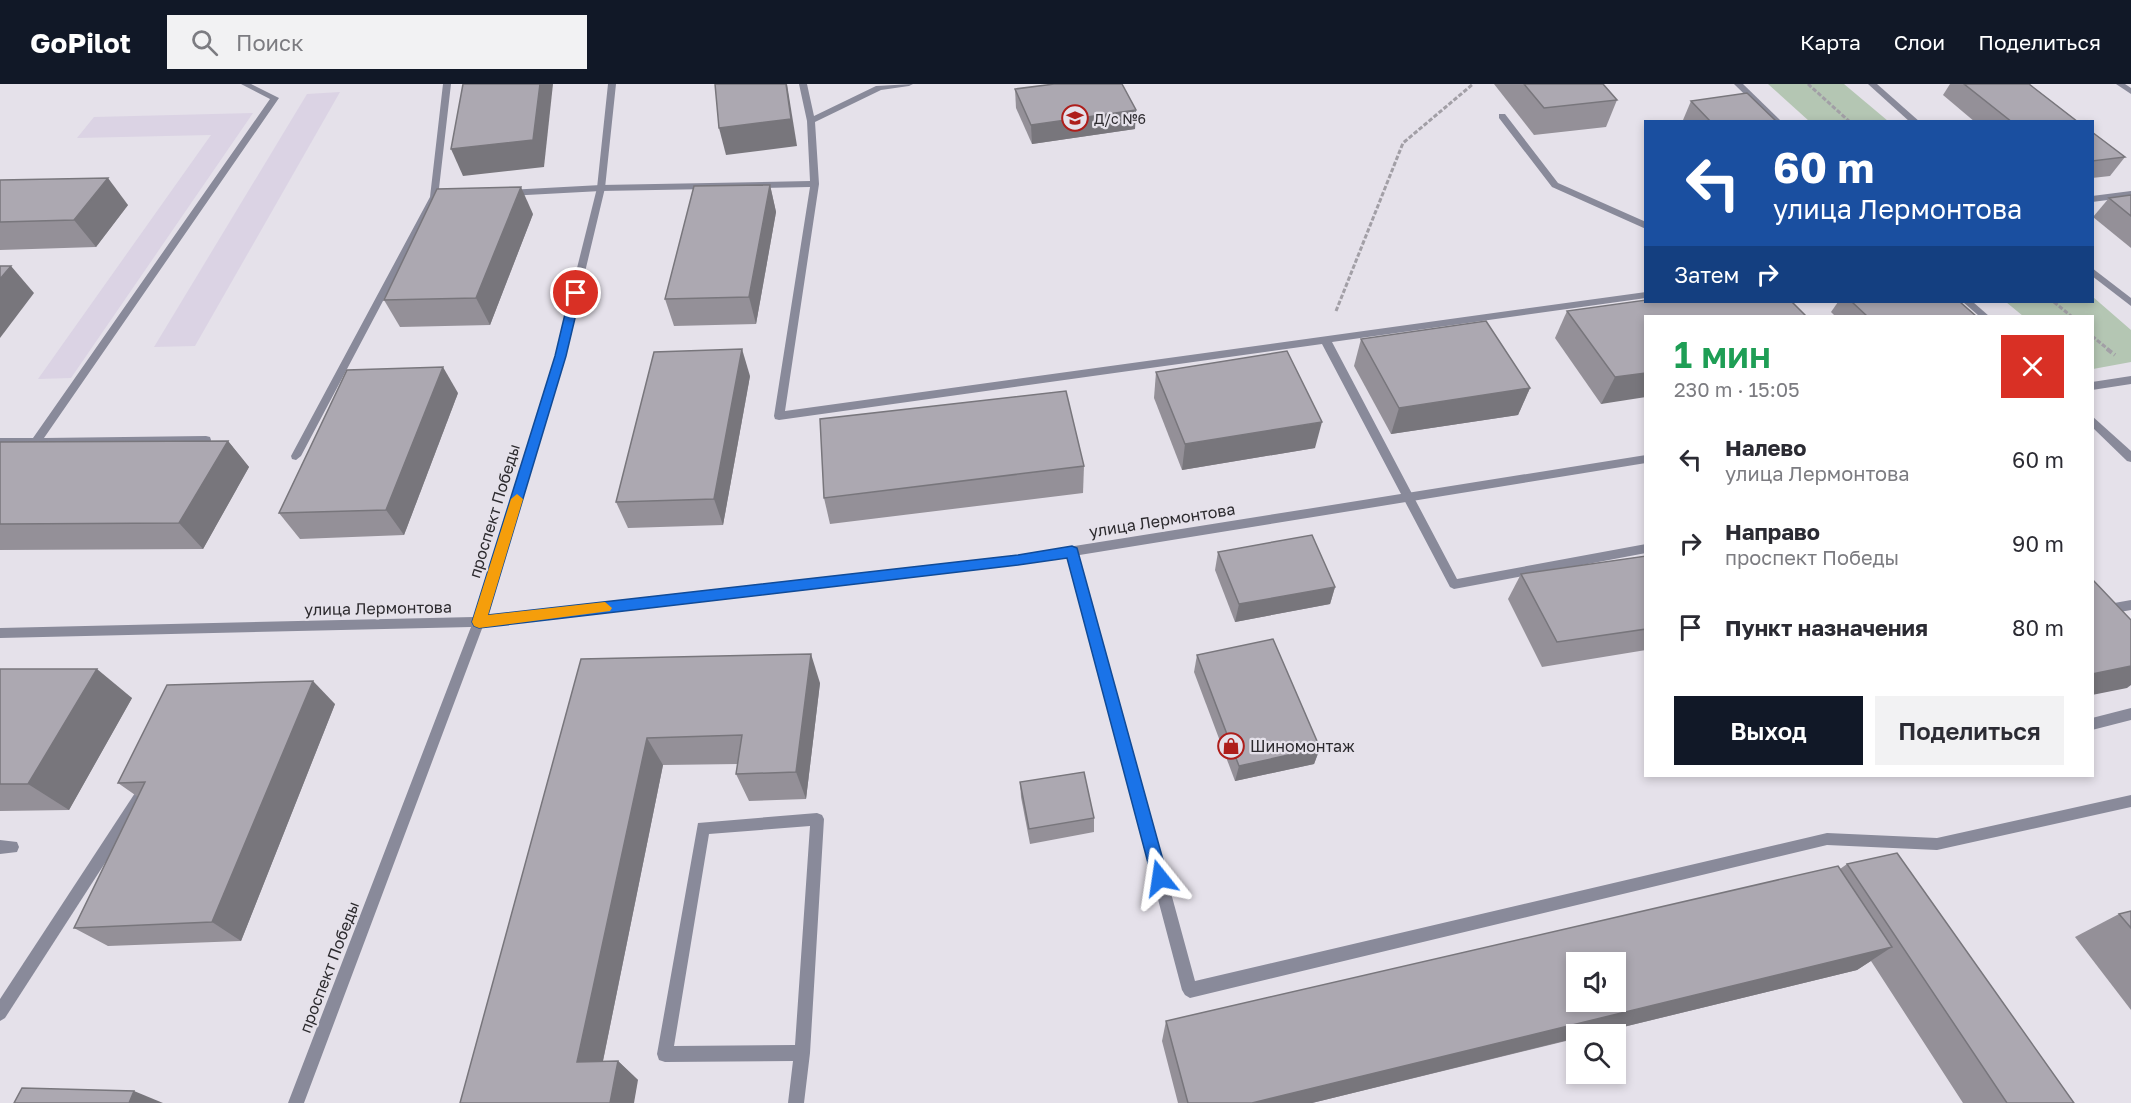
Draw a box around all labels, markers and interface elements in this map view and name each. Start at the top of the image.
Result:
search box [167,15,587,69]
text: GoPilot [30,26,131,59]
icon: search [188,26,221,59]
text: Поиск [236,29,304,56]
text: Карта [1800,29,1861,55]
text: Слои [1894,29,1945,55]
text: Поделиться [1978,29,2101,55]
school or university icon: Д/с №6 [1060,103,1090,133]
place label: Д/с №6 [1094,110,1146,127]
text: 60 m [1773,142,1874,192]
icon: left [1674,144,1752,222]
text: улица Лермонтова [1773,193,2022,225]
icon: right [1751,258,1784,291]
text: Затем [1674,261,1739,288]
pin [550,267,601,318]
icon: arrive [559,276,592,309]
text: 1 мин [1674,333,1771,376]
button: close [2001,335,2064,398]
text: 230 m · 15:05 [1674,377,1800,401]
text: Налево [1725,434,1807,461]
street label: проспект Победы [464,441,524,581]
icon: left [1674,443,1707,476]
text: 60 m [2012,446,2064,473]
text: улица Лермонтова [1725,461,1910,485]
street label: улица Лермонтова [1088,499,1236,541]
text: Направо [1725,518,1820,545]
icon: right [1674,527,1707,560]
text: 90 m [2012,530,2064,557]
text: проспект Победы [1725,545,1899,569]
street label: улица Лермонтова [304,597,452,619]
icon: arrive [1674,611,1707,644]
text: Пункт назначения [1725,614,1928,641]
text: 80 m [2012,614,2064,641]
button: Выход [1674,696,1863,765]
button: Поделиться [1875,696,2064,765]
shop icon: Шиномонтаж [1216,731,1246,761]
place label: Шиномонтаж [1250,736,1355,756]
position arrow [1128,846,1192,910]
street label: проспект Победы [295,898,363,1036]
map controls [1566,952,1626,1084]
button: sound [1566,952,1626,1012]
button: search [1566,1024,1626,1084]

